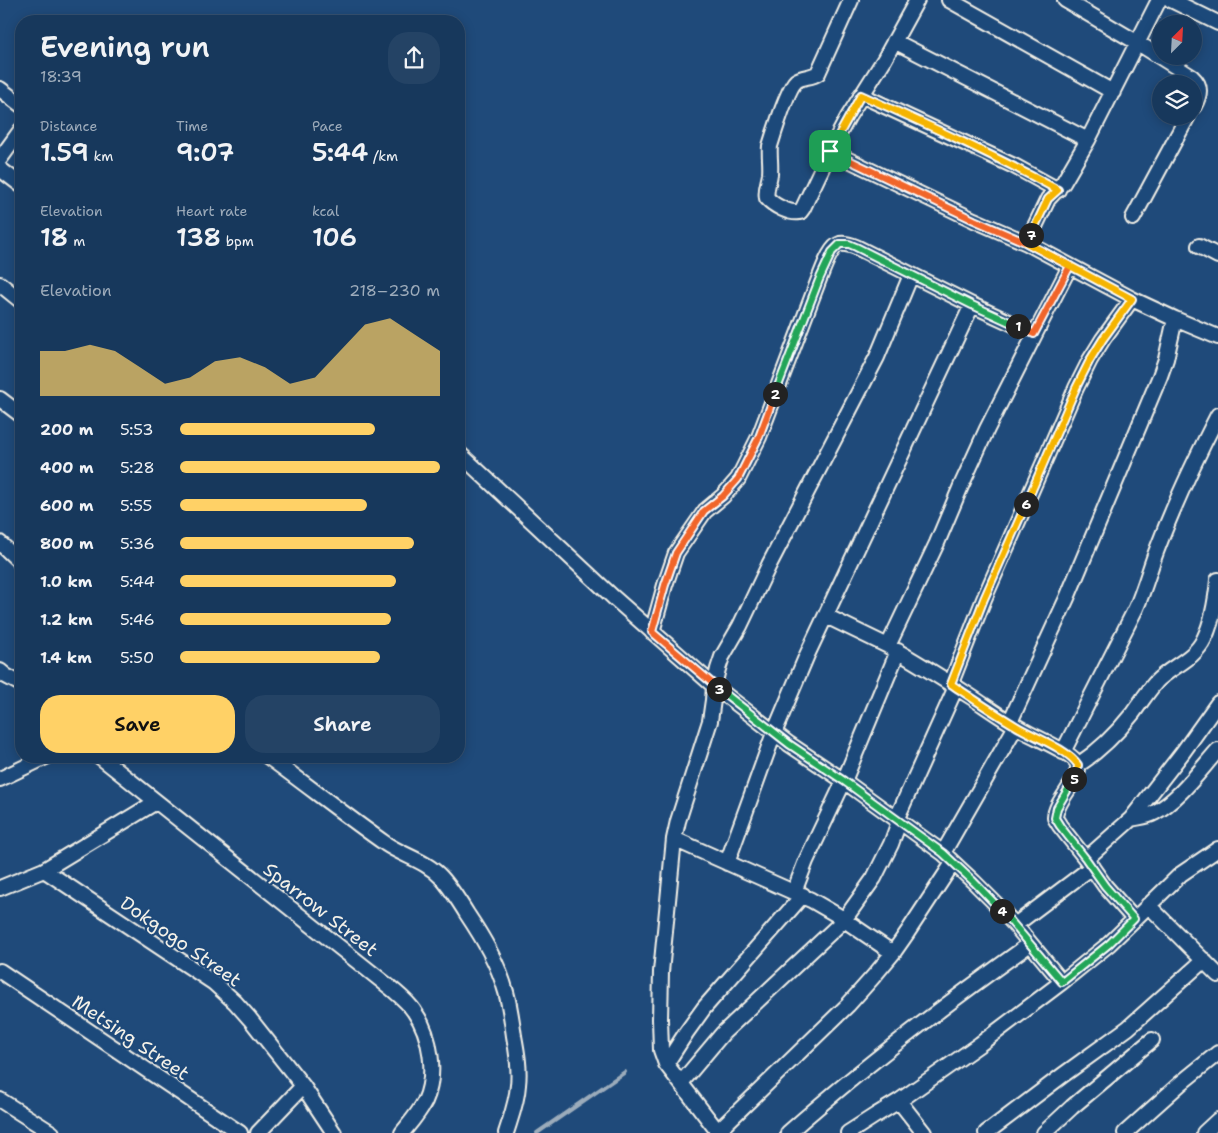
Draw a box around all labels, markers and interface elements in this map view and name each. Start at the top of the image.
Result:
north arrow [1152,15,1202,65]
map controls [1152,15,1202,125]
text: Evening run [40,28,210,66]
button: share [388,32,440,84]
text: 18:39 [40,66,82,87]
button: layers [1152,75,1202,125]
text: Distance [40,117,97,135]
text: Time [176,117,208,135]
text: Pace [312,117,343,135]
pin [809,130,851,172]
text: 1.59 [40,135,89,169]
text: 9:07 [176,135,234,169]
text: 5:44 [312,135,368,169]
icon: arrive [816,137,844,165]
text: km [89,147,113,165]
text: /km [368,147,398,165]
text: Elevation [40,202,103,220]
text: Heart rate [176,202,247,220]
text: kcal [312,202,339,220]
text: 18 [40,220,68,254]
text: 138 [176,220,221,254]
text: 106 [312,220,357,254]
pin: 7 [1018,222,1044,248]
text: 7 [1027,226,1036,244]
text: m [68,232,85,250]
text: bpm [221,232,254,250]
text: Elevation [40,280,112,301]
text: 218–230 m [349,280,440,301]
pin: 1 [1006,314,1030,338]
text: 1 [1015,317,1022,335]
pin: 2 [762,382,788,406]
text: 2 [771,385,780,403]
text: 200 m [40,419,93,440]
text: 5:53 [120,419,154,440]
text: 400 m [40,457,94,478]
text: 5:28 [120,457,155,478]
pin: 6 [1014,492,1038,516]
text: 600 m [40,495,94,516]
text: 5:55 [120,495,152,516]
text: 6 [1022,495,1031,513]
text: 800 m [40,533,94,554]
text: 5:36 [120,533,155,554]
text: 1.0 km [40,571,92,592]
text: 5:44 [120,571,155,592]
text: 1.2 km [40,609,93,630]
text: 5:46 [120,609,155,630]
text: 1.4 km [40,647,92,668]
text: 5:50 [120,647,154,668]
pin: 3 [706,676,732,702]
text: 3 [715,680,724,698]
button: Save [40,695,235,753]
button: Share [245,695,440,753]
pin: 5 [1062,766,1086,792]
text: 5 [1070,770,1079,788]
street label: Sparrow Street [258,857,383,962]
street label: Dokgogo Street [115,890,246,992]
pin: 4 [990,898,1014,924]
text: 4 [998,902,1007,920]
street label: Metsing Street [67,989,194,1086]

